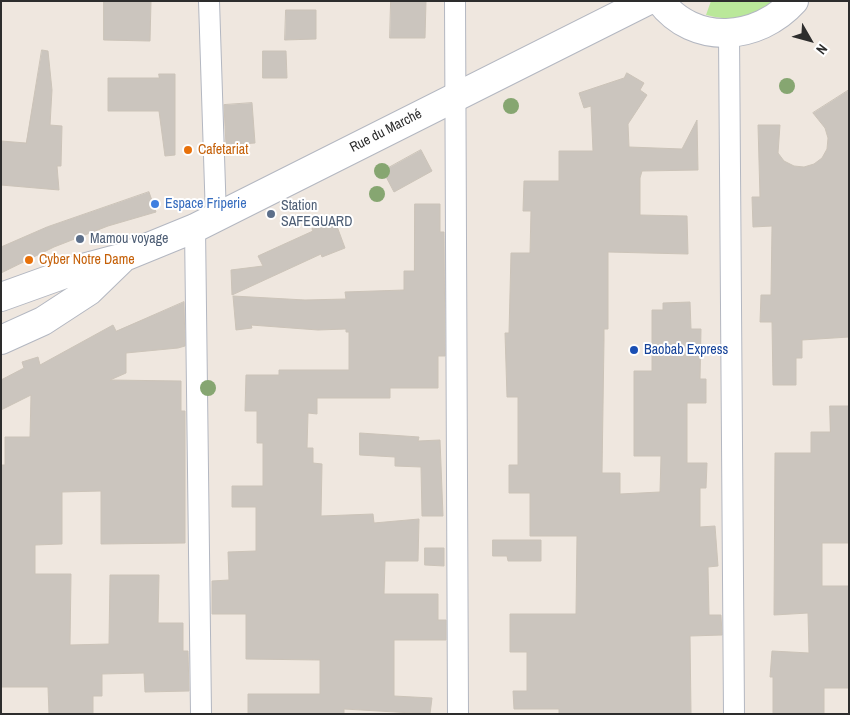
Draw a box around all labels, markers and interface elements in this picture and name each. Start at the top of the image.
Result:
north arrow [785,15,835,65]
text: N [812,40,831,58]
street label: Rue du Marché [347,106,425,156]
place label: Cafetariat [198,142,248,158]
marker: Cafetariat [182,144,194,156]
place label: Espace Friperie [165,196,247,212]
marker: Espace Friperie [149,198,161,210]
place label: Station SAFEGUARD [281,198,352,230]
marker: Station SAFEGUARD [265,208,277,220]
place label: Mamou voyage [90,231,168,247]
marker: Mamou voyage [74,233,86,245]
place label: Cyber Notre Dame [39,252,135,268]
marker: Cyber Notre Dame [23,254,35,266]
place label: Baobab Express [644,342,728,358]
marker: Baobab Express [628,344,640,356]

